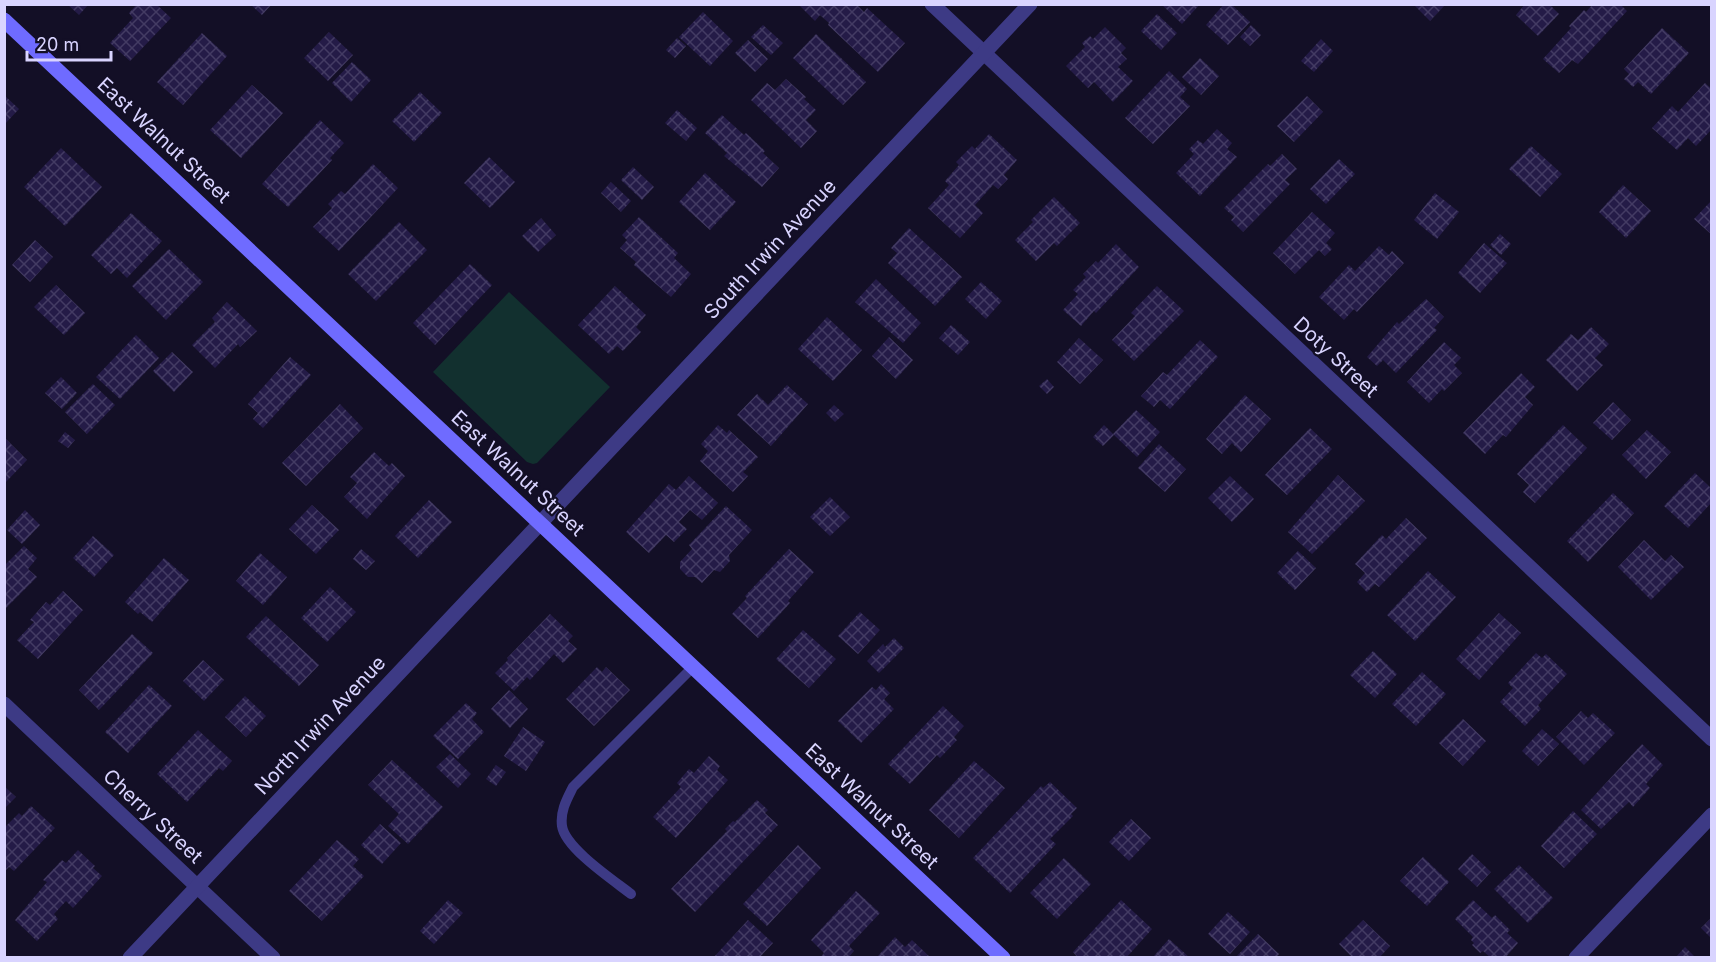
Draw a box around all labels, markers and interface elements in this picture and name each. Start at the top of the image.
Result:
scale bar [27,24,111,62]
text: 20 m [36,34,79,55]
street label: East Walnut Street [93,72,236,208]
street label: South Irwin Avenue [699,174,841,324]
street label: Doty Street [1289,312,1384,402]
street label: East Walnut Street [447,405,590,541]
street label: North Irwin Avenue [250,651,390,799]
street label: East Walnut Street [801,738,944,874]
street label: Cherry Street [98,764,208,868]

